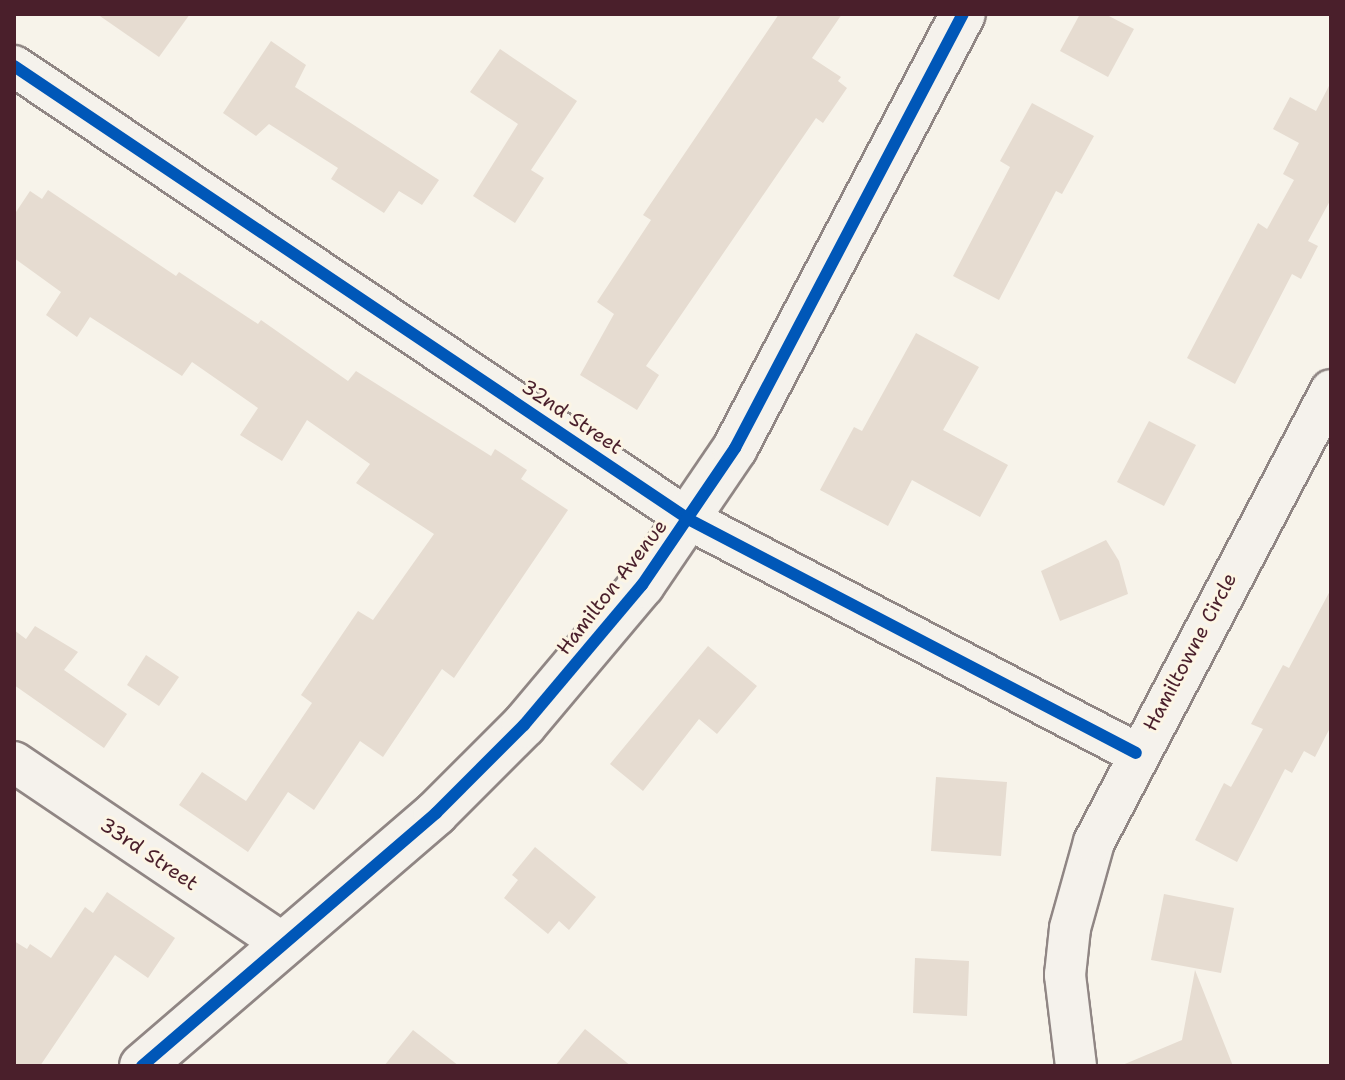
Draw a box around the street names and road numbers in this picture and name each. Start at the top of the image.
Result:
street label: 32nd Street [517,374,627,460]
street label: Hamilton Avenue [552,515,672,659]
street label: Hamiltowne Circle [1138,569,1242,735]
street label: 33rd Street [95,812,203,896]

